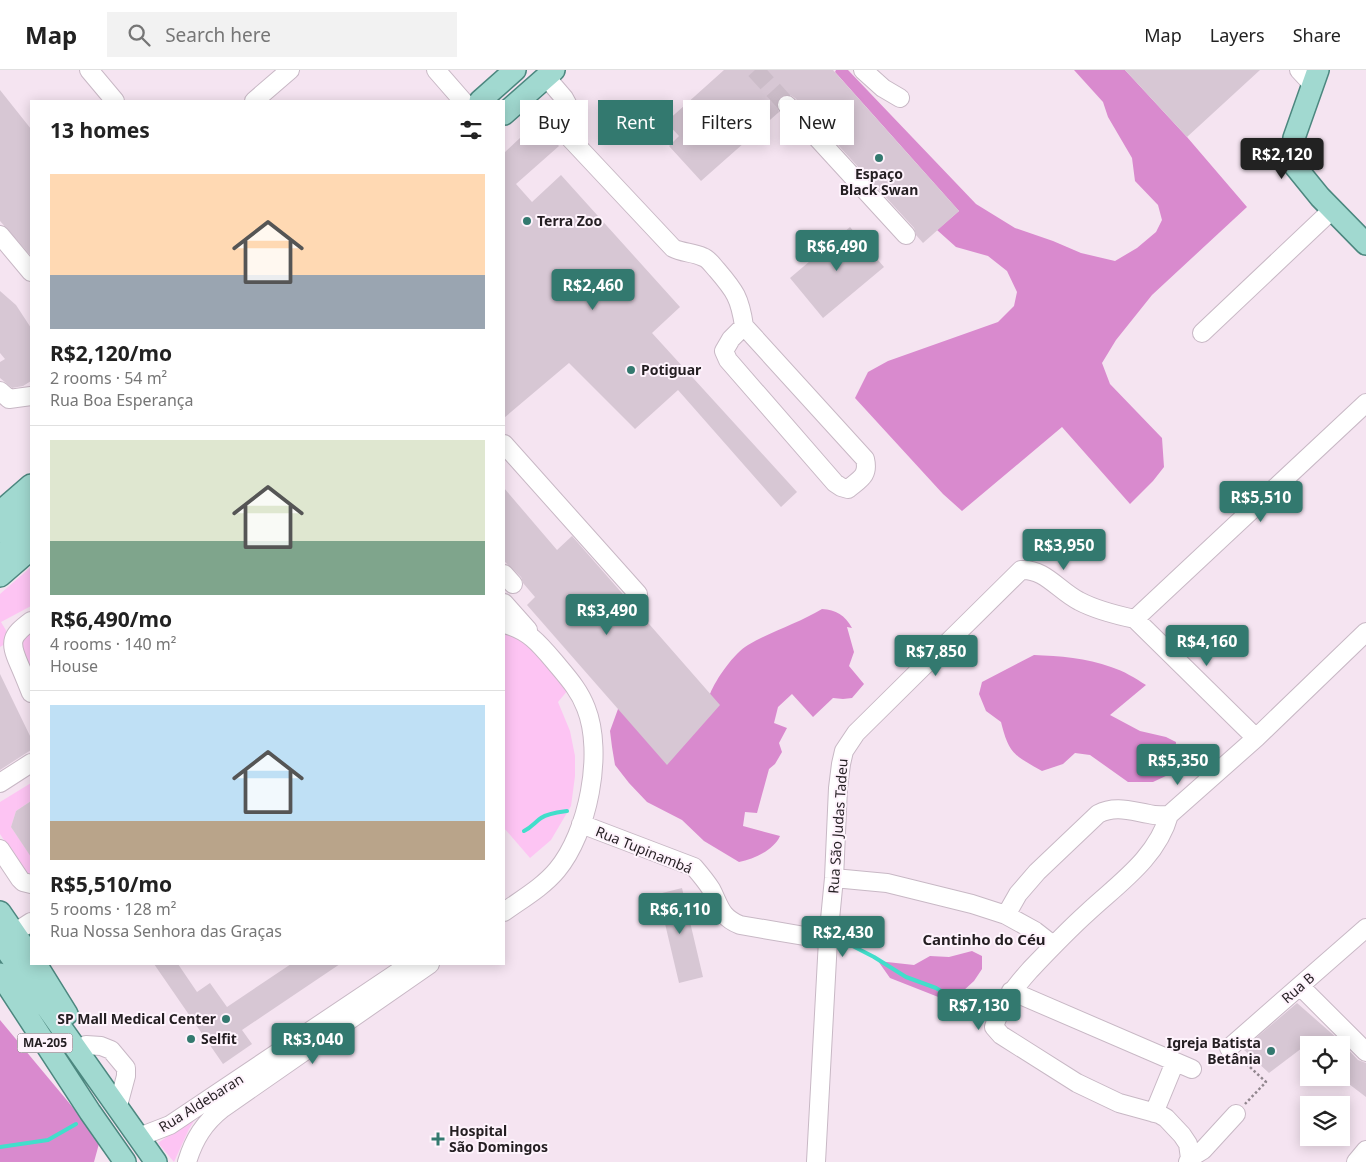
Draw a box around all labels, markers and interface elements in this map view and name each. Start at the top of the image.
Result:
search box [107,12,457,57]
text: Map [25,18,77,51]
icon: search [125,21,153,49]
text: Search here [165,22,271,48]
text: Map [1144,23,1182,47]
text: Layers [1210,23,1265,47]
text: Share [1293,23,1341,47]
chip: Buy [520,100,588,145]
chip: Rent [598,100,673,145]
chip: Filters [683,100,770,145]
chip: New [780,100,854,145]
text: 13 homes [50,116,150,144]
icon: filters [457,116,485,144]
pin: R$2,120 [1236,138,1328,180]
text: R$2,120 [1252,143,1312,165]
marker: Espaço Black Swan [873,152,885,164]
place label: Espaço Black Swan [840,164,918,199]
icon: home [223,207,313,297]
place label: Terra Zoo [537,211,603,230]
marker: Terra Zoo [521,215,533,227]
pin: R$6,490 [791,230,883,272]
text: R$6,490 [807,235,867,257]
pin: R$2,460 [547,268,639,311]
text: R$2,460 [563,274,623,296]
text: R$2,120/mo [50,339,172,367]
place label: Potiguar [641,360,702,379]
marker: Potiguar [625,364,637,376]
text: 2 rooms · 54 m² [50,367,167,389]
text: Rua Boa Esperança [50,389,193,411]
icon: home [223,472,313,562]
pin: R$5,510 [1215,480,1307,523]
text: R$5,510 [1231,486,1291,508]
pin: R$3,950 [1018,528,1110,571]
text: R$3,950 [1034,534,1094,556]
pin: R$3,490 [561,594,653,636]
text: R$3,490 [577,599,637,621]
text: R$6,490/mo [50,605,172,633]
pin: R$4,160 [1161,624,1253,667]
text: R$4,160 [1177,630,1237,652]
text: 4 rooms · 140 m² [50,633,176,655]
pin: R$7,850 [890,634,982,677]
text: R$7,850 [906,640,966,662]
text: House [50,655,98,677]
icon: home [223,737,313,827]
pin: R$5,350 [1132,744,1224,786]
text: R$5,350 [1148,749,1208,771]
street label: Rua São Judas Tadeu [823,758,852,894]
street label: Rua Tupinambá [593,821,695,878]
text: R$5,510/mo [50,870,172,898]
pin: R$6,110 [634,892,726,935]
text: 5 rooms · 128 m² [50,898,176,920]
text: R$6,110 [650,898,710,920]
pin: R$2,430 [797,916,889,958]
text: Rua Nossa Senhora das Graças [50,920,282,942]
text: R$2,430 [813,921,873,943]
district label: Cantinho do Céu [922,929,1046,949]
street label: Rua B [1277,968,1318,1007]
pin: R$7,130 [933,988,1025,1031]
text: R$7,130 [949,994,1009,1016]
place label: SP Mall Medical Center [57,1009,217,1028]
marker: SP Mall Medical Center [220,1013,232,1025]
pin: R$3,040 [267,1022,359,1065]
text: R$3,040 [283,1028,343,1050]
place label: Selfit [201,1029,237,1048]
marker: Selfit [185,1033,197,1045]
place label: Igreja Batista Betânia [1167,1033,1261,1068]
road number: MA-205 [18,1034,72,1052]
map controls [1300,1036,1350,1146]
button: locate [1300,1036,1350,1086]
marker: Igreja Batista Betânia [1265,1045,1277,1057]
street label: Rua Aldebaran [155,1069,247,1136]
button: layers [1300,1096,1350,1146]
place label: Hospital São Domingos [449,1121,548,1156]
marker: Hospital São Domingos [431,1132,445,1146]

